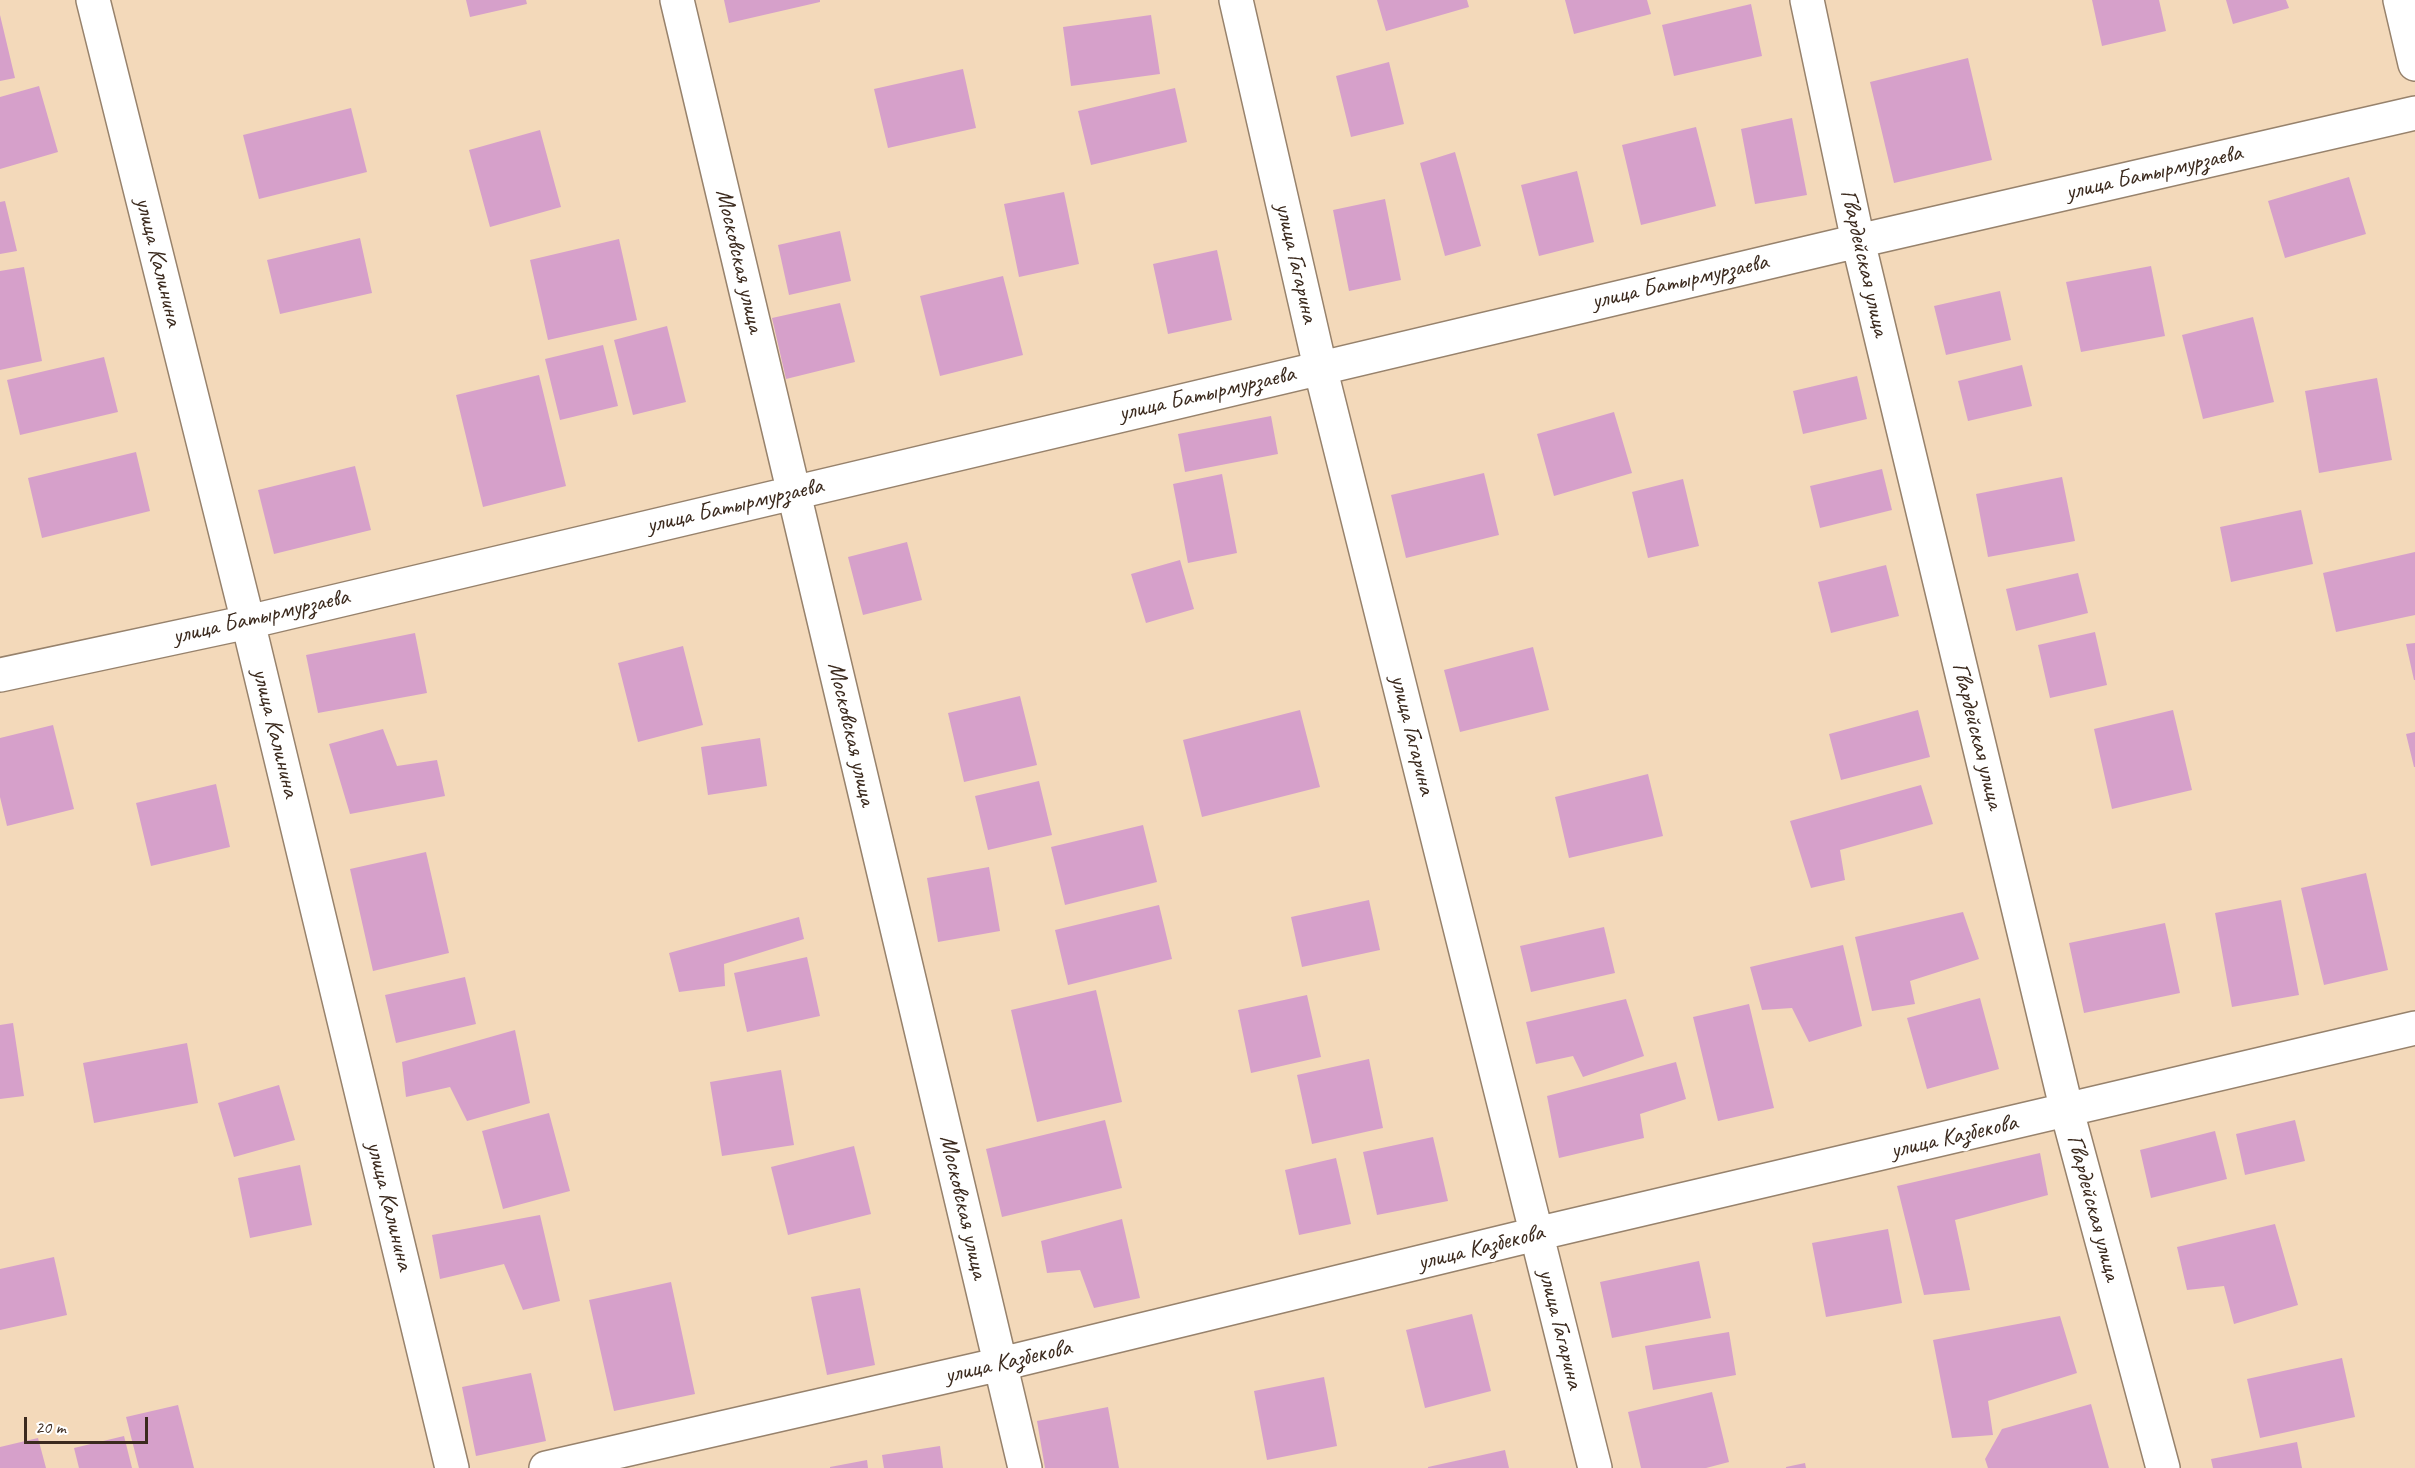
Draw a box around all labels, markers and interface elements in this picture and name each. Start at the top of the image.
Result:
street label: улица Батырмурзаева [2063,139,2245,207]
street label: Московская улица [708,186,770,336]
street label: Гвардейская улица [1833,187,1895,339]
street label: улица Калинина [128,195,188,329]
street label: улица Гагарина [1268,200,1324,326]
street label: улица Батырмурзаева [1589,248,1771,316]
street label: улица Батырмурзаева [1116,360,1298,428]
street label: улица Батырмурзаева [644,472,826,540]
street label: улица Батырмурзаева [170,583,352,651]
street label: Московская улица [820,659,882,809]
street label: Гвардейская улица [1945,660,2009,812]
street label: улица Калинина [245,666,305,800]
street label: улица Гагарина [1383,672,1441,798]
street label: улица Казбекова [1888,1108,2020,1166]
street label: Московская улица [932,1132,994,1282]
street label: Гвардейская улица [2060,1132,2126,1284]
street label: улица Калинина [359,1139,419,1273]
street label: улица Казбекова [1415,1218,1547,1278]
street label: улица Гагарина [1531,1266,1589,1392]
street label: улица Казбекова [942,1333,1074,1391]
scale bar [27,1405,152,1443]
text: 20 m [35,1416,66,1438]

